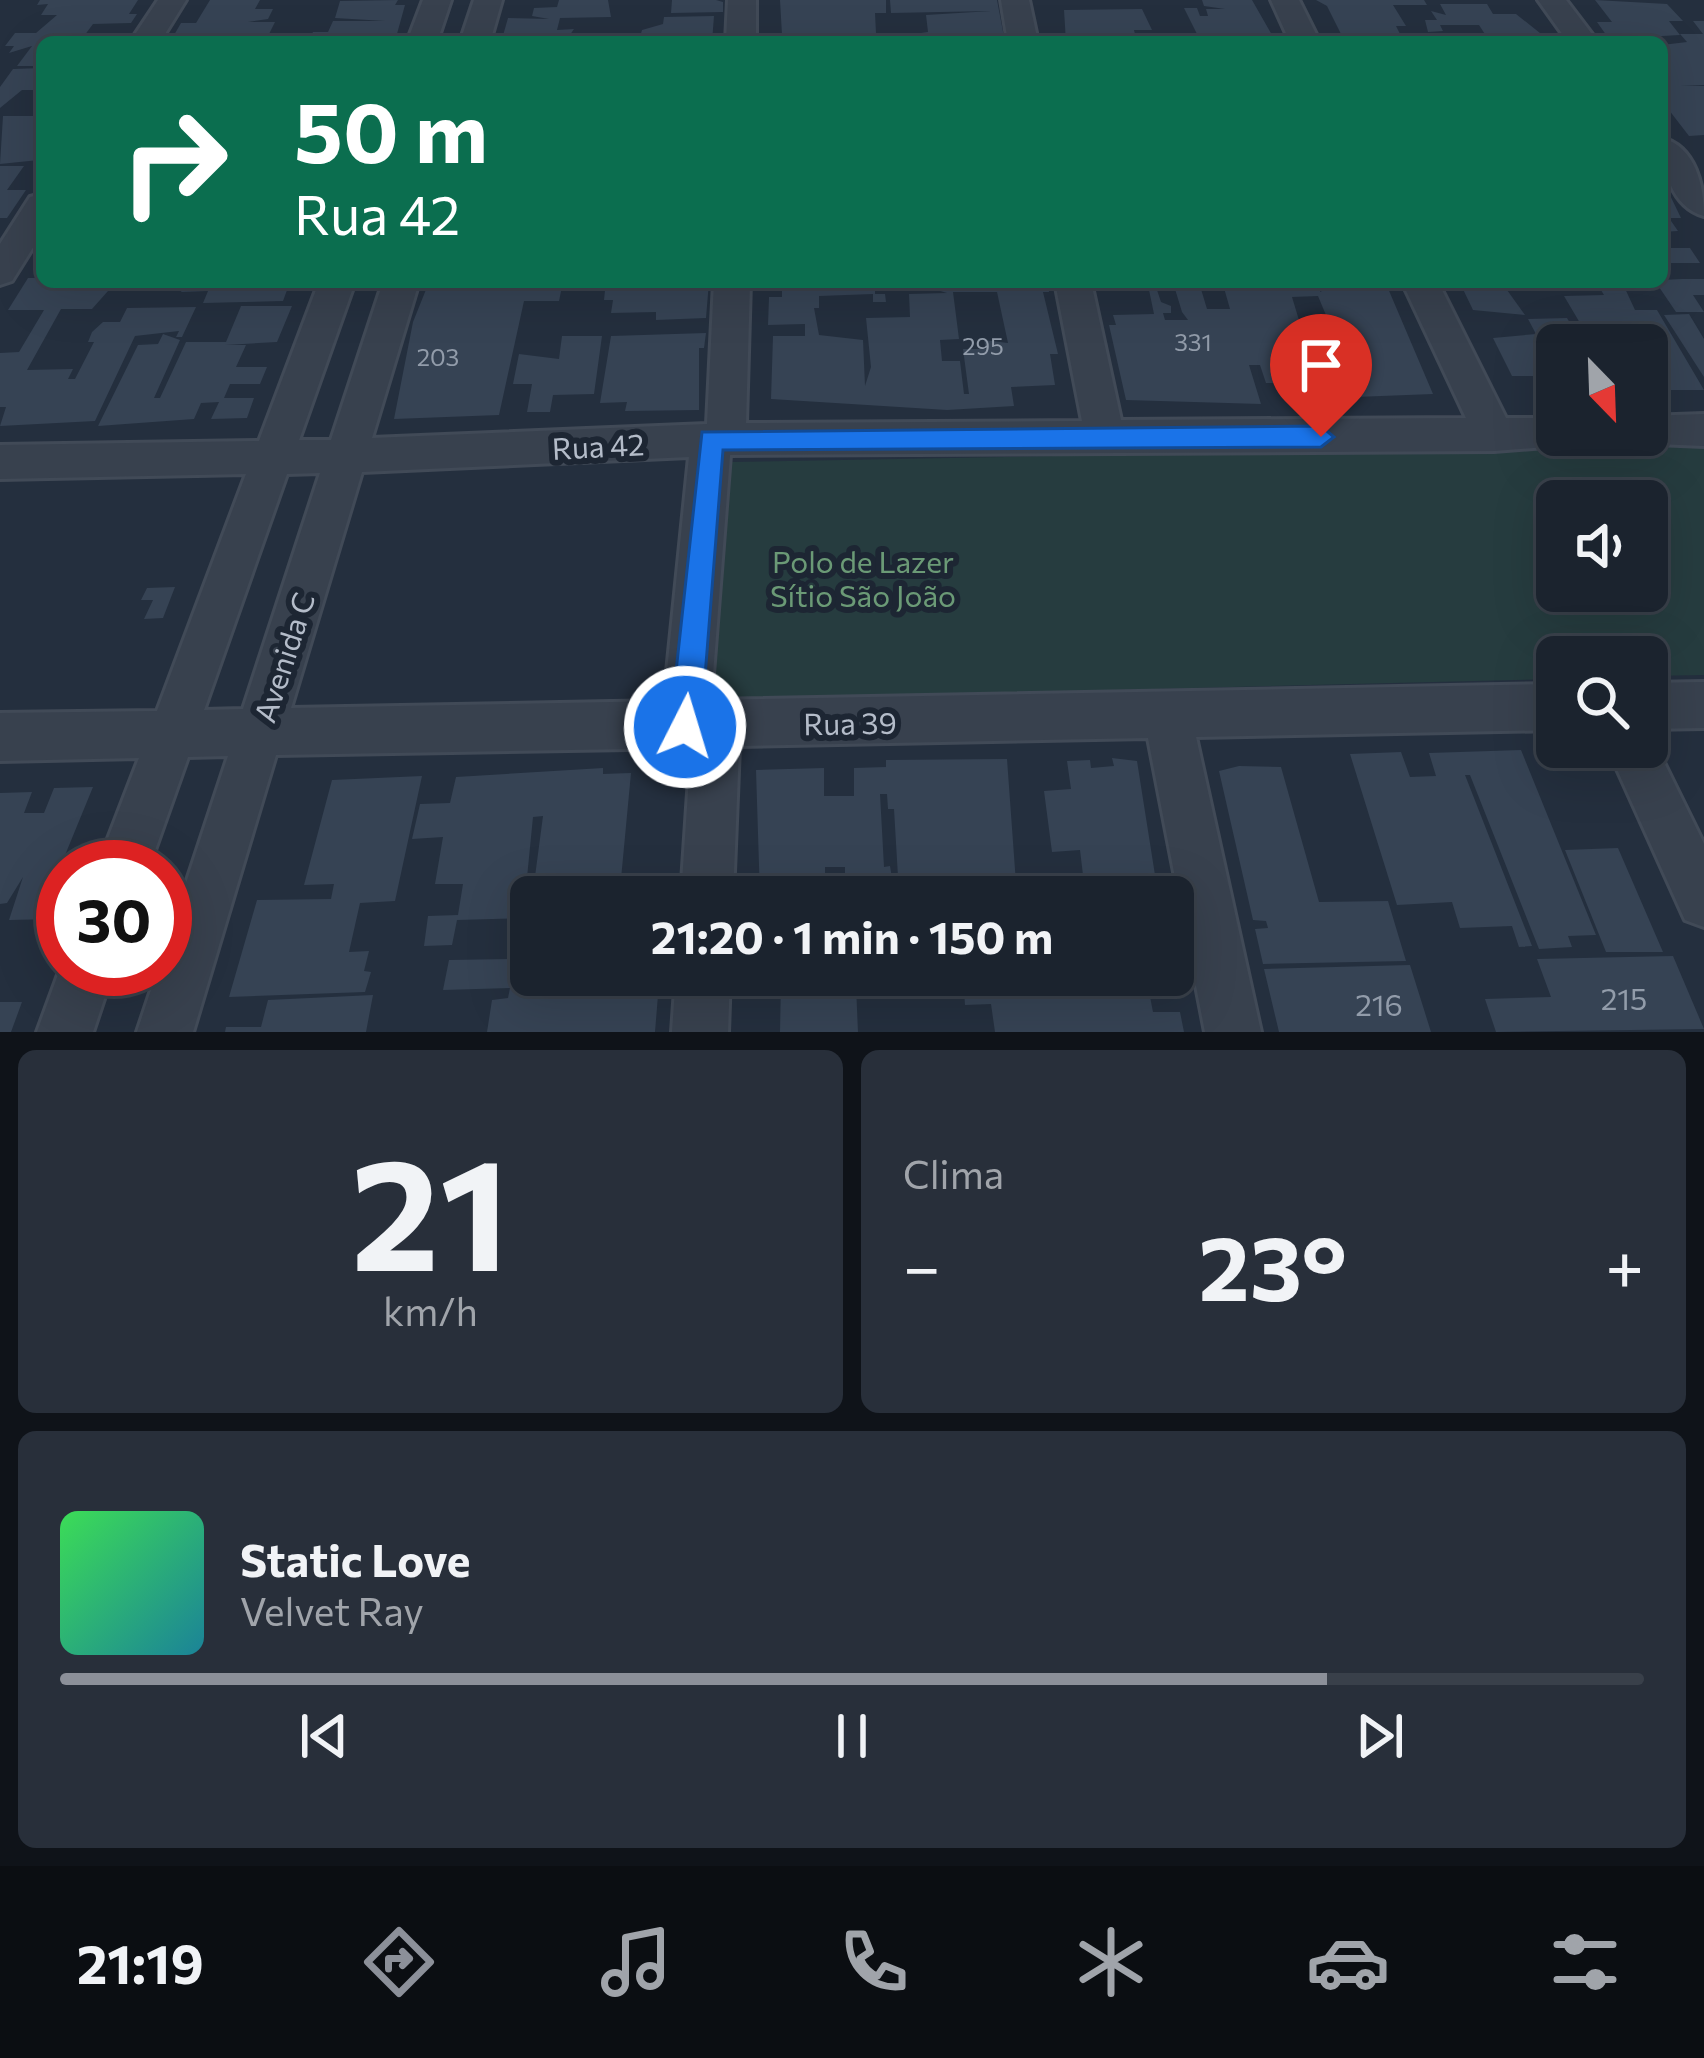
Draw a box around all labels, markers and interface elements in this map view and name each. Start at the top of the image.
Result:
text: 50 m [294,78,488,180]
icon: right [96,84,252,240]
text: Rua 42 [294,180,460,246]
pin [1270,314,1372,437]
north arrow [1536,324,1668,456]
map controls [1536,324,1668,768]
house number: 331 [1174,327,1212,356]
house number: 295 [962,331,1004,360]
icon: arrive [1288,332,1354,398]
house number: 203 [417,342,459,371]
street label: Rua 42 [551,424,645,466]
button: sound [1536,480,1668,612]
park label: Polo de Lazer Sítio São João [770,542,956,613]
street label: Avenida C [245,587,321,727]
button: search [1536,636,1668,768]
position arrow [622,664,748,790]
street label: Rua 39 [803,703,897,741]
speed limit sign: 30 [36,840,192,996]
text: 21:20 · 1 min · 150 m [651,908,1053,963]
house number: 215 [1601,979,1647,1016]
house number: 216 [1355,985,1403,1022]
text: 21 [351,1112,510,1303]
text: Clima [903,1149,1004,1197]
text: 23° [1199,1209,1347,1320]
text: − [903,1224,941,1305]
text: + [1605,1224,1644,1305]
text: km/h [383,1286,478,1334]
text: Static Love [240,1531,470,1586]
text: Velvet Ray [240,1586,424,1634]
icon: previous [291,1703,357,1769]
icon: pause [819,1703,885,1769]
icon: next [1347,1703,1413,1769]
icon: directions [357,1920,441,2004]
icon: music [594,1920,678,2004]
icon: phone [832,1920,916,2004]
icon: climate [1069,1920,1153,2004]
icon: car [1306,1920,1390,2004]
icon: filters [1543,1920,1627,2004]
text: 21:19 [77,1929,204,1995]

